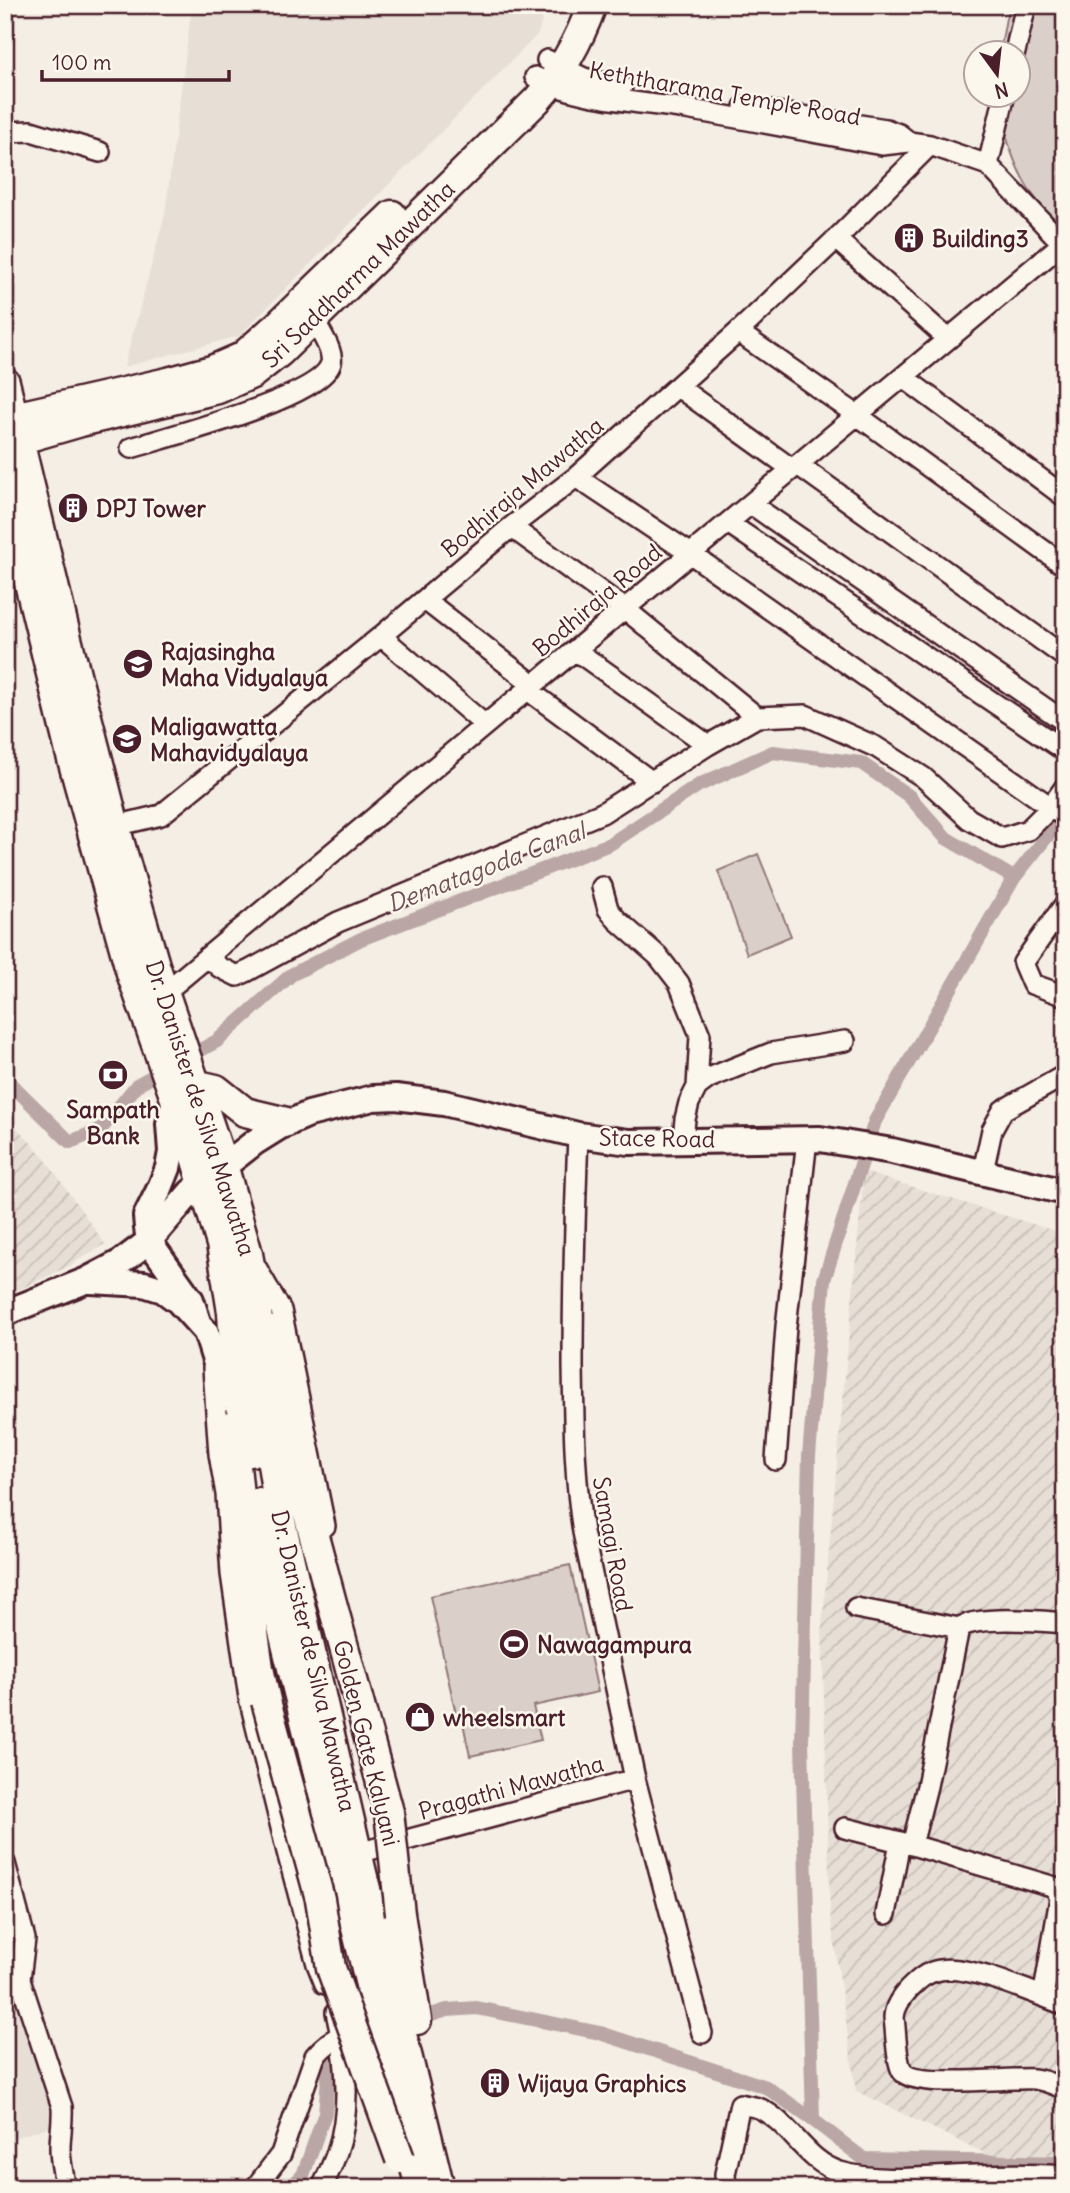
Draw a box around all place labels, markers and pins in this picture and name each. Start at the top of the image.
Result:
building icon: Building3 [892,221,926,255]
place label: Building3 [932,224,1029,253]
building icon: DPJ Tower [56,491,90,525]
place label: DPJ Tower [96,494,207,523]
place label: Rajasingha Maha Vidyalaya [161,637,328,692]
school or university icon: Rajasingha Maha Vidyalaya [121,647,155,681]
place label: Maligawatta Mahavidyalaya [150,712,308,767]
school or university icon: Maligawatta Mahavidyalaya [110,722,144,756]
bank icon: Sampath Bank [96,1058,130,1092]
place label: Sampath Bank [66,1095,160,1150]
sports icon: Nawagampura [497,1627,531,1661]
place label: Nawagampura [537,1630,692,1659]
shop icon: wheelsmart [403,1700,437,1734]
place label: wheelsmart [443,1703,565,1732]
building icon: Wijaya Graphics [478,2066,512,2100]
place label: Wijaya Graphics [518,2069,686,2098]

